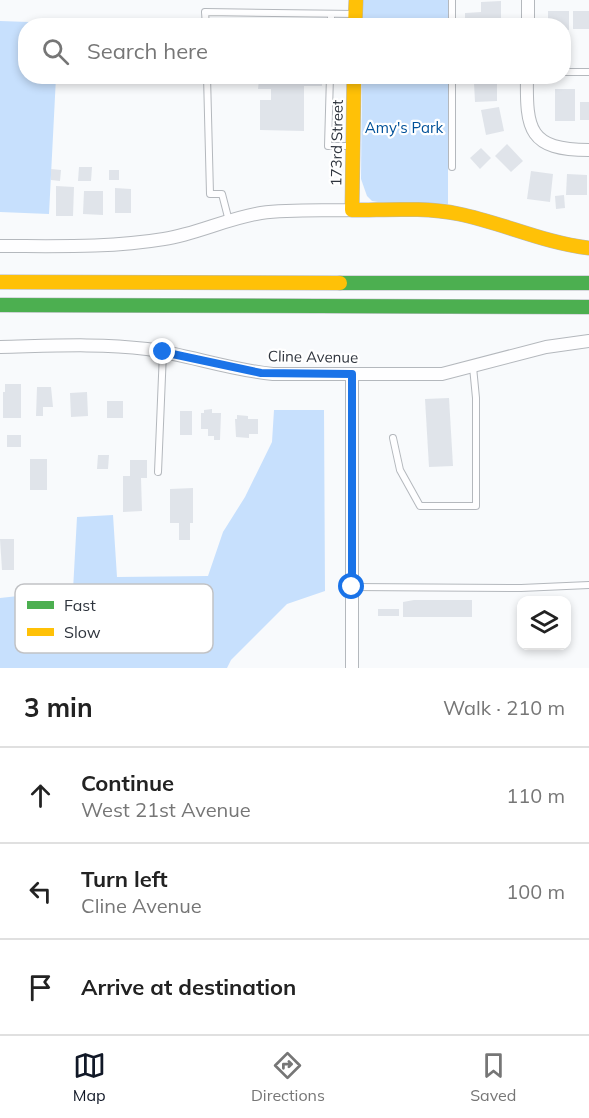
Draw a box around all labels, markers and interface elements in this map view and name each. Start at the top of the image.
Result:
search box [18,18,571,84]
icon: search [39,35,72,68]
text: Search here [87,37,208,65]
street label: 173rd Street [326,99,347,187]
park label: Amy's Park [365,118,443,137]
route end [149,338,175,364]
street label: Cline Avenue [268,346,358,367]
route start [338,573,364,599]
legend [15,584,213,653]
text: Fast [64,595,96,615]
map controls [517,596,571,650]
button: layers [517,596,571,650]
text: Slow [64,622,101,642]
text: 3 min [24,691,93,724]
text: Walk · 210 m [443,695,565,720]
text: Continue [81,769,174,797]
icon: ahead [24,779,57,812]
text: 110 m [506,783,565,808]
text: West 21st Avenue [81,797,251,822]
text: Turn left [81,865,168,893]
icon: left [24,875,57,908]
text: 100 m [506,879,565,904]
text: Cline Avenue [81,893,202,918]
icon: arrive [24,971,57,1004]
text: Arrive at destination [81,973,296,1001]
tab: Map [73,1049,106,1105]
tab: Directions [251,1049,325,1105]
tab: Saved [470,1049,516,1105]

